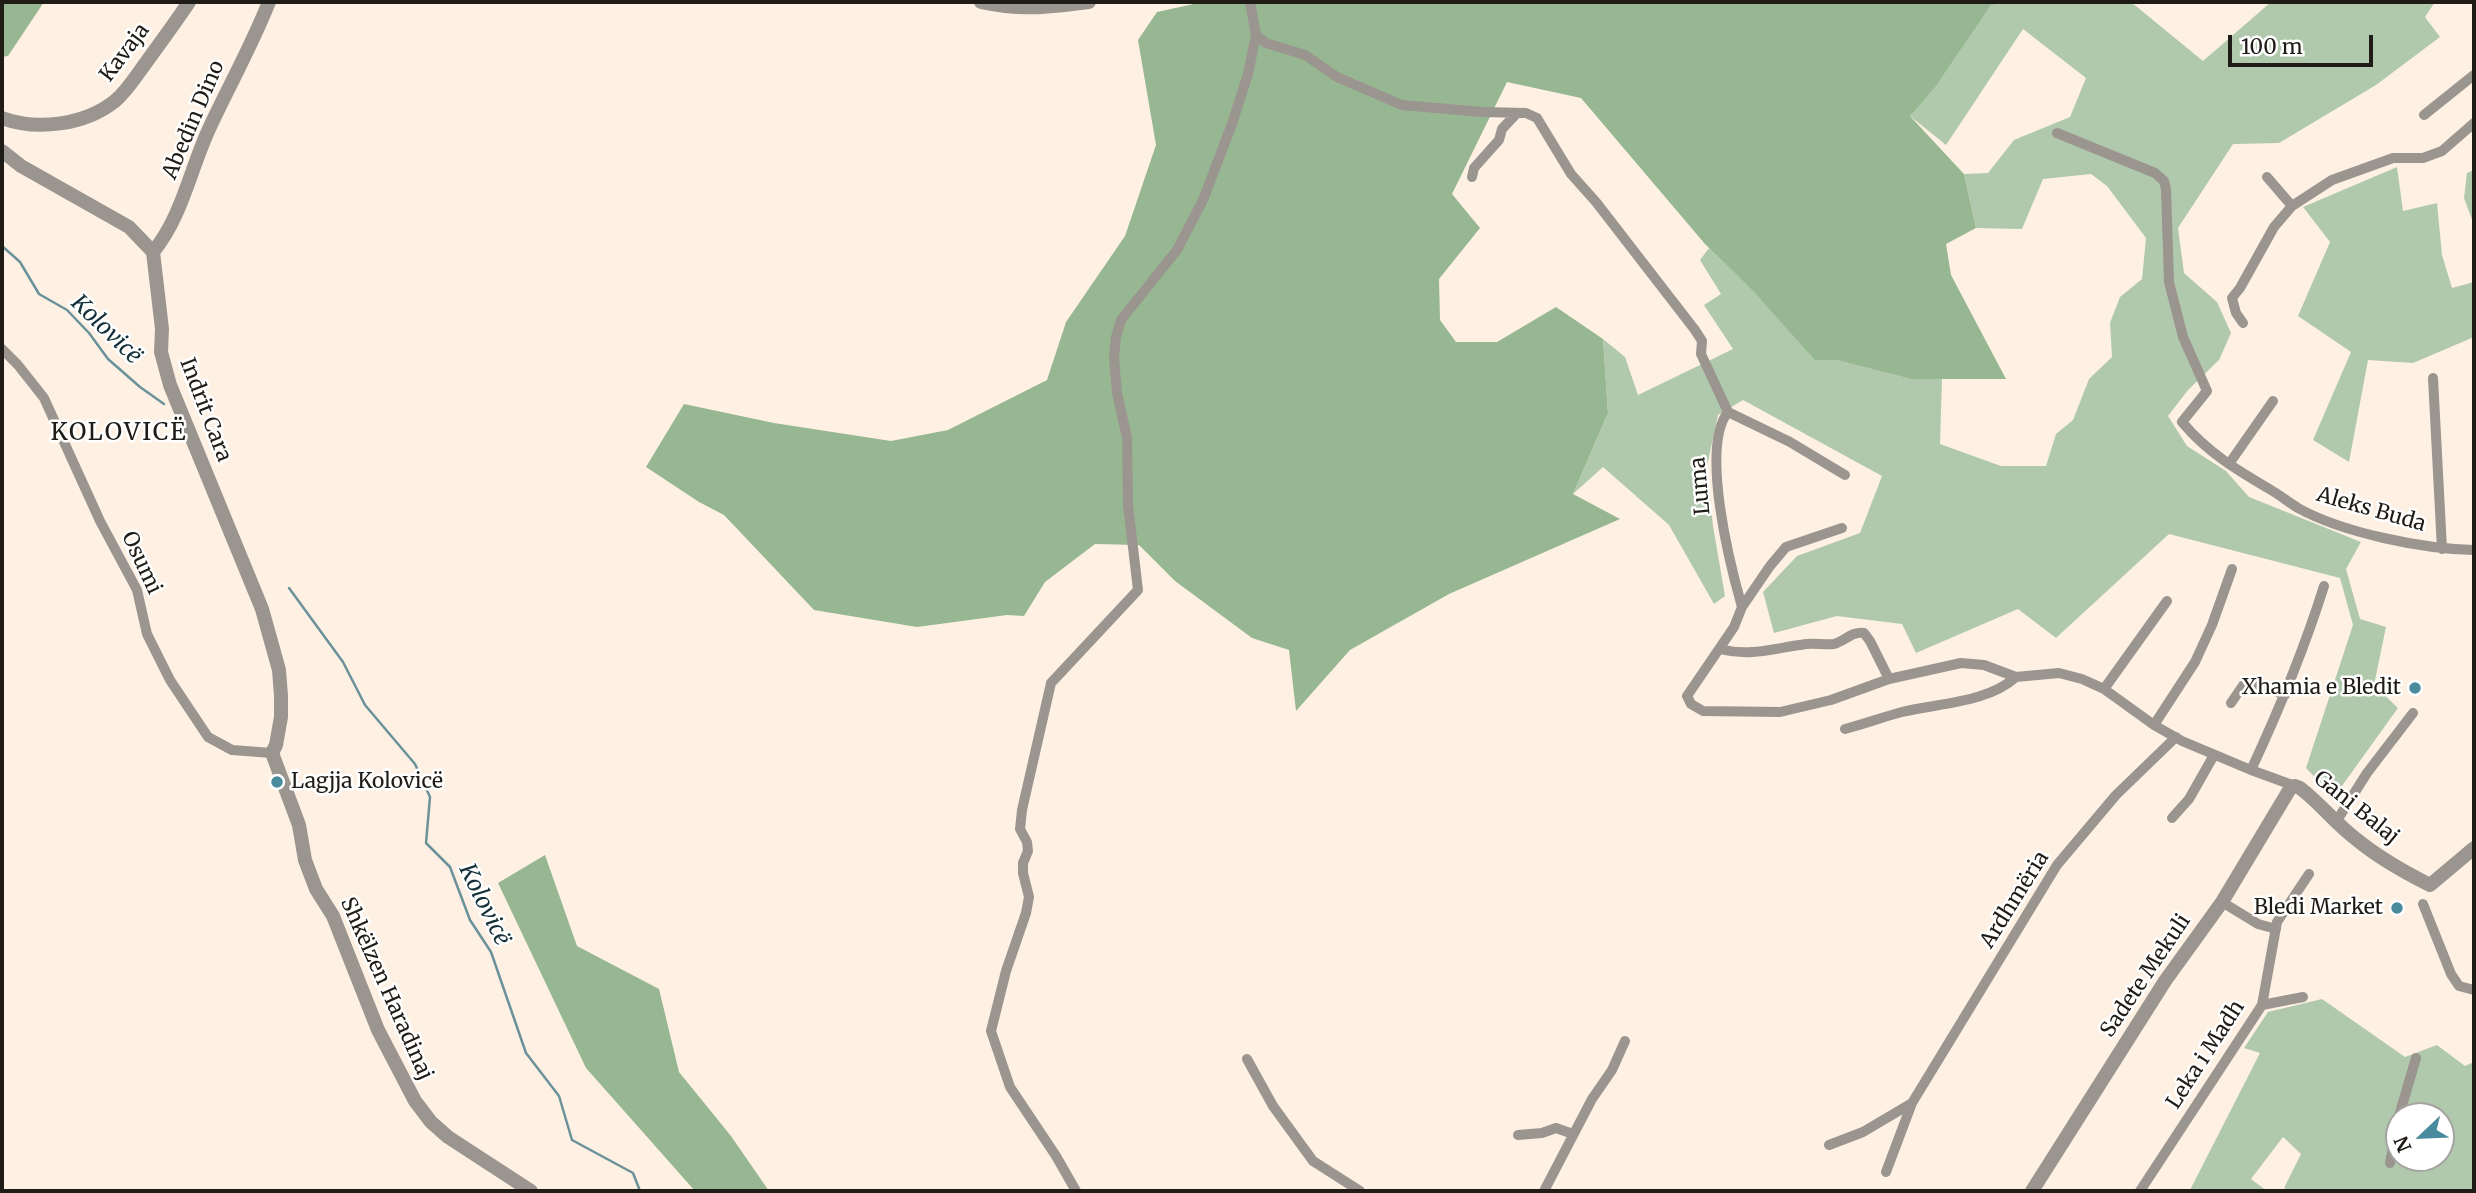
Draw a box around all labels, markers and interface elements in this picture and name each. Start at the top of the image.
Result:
street label: Kavaja [95,19,155,87]
scale bar [2231,21,2376,65]
text: 100 m [2241,33,2303,60]
street label: Abedin Dino [158,57,230,183]
water label: Kolovicë [65,290,147,370]
street label: Indrit Cara [174,355,236,465]
district label: KOLOVICË [51,419,187,447]
street label: Luma [1686,456,1716,516]
street label: Aleks Buda [2314,482,2428,538]
street label: Osumi [116,528,166,598]
place label: Xhamia e Bledit [2242,675,2401,701]
marker: Xhamia e Bledit [2407,680,2423,696]
street label: Gani Balaj [2308,766,2404,850]
place label: Lagjja Kolovicë [291,769,443,795]
marker: Lagjja Kolovicë [269,774,285,790]
street label: Ardhmëria [1975,847,2055,953]
water label: Kolovicë [452,860,516,950]
street label: Shkëlzen Haradinaj [334,894,438,1084]
place label: Bledi Market [2254,895,2383,921]
marker: Bledi Market [2389,900,2405,916]
street label: Sadete Mekuli [2096,910,2196,1042]
street label: Leka i Madh [2162,996,2250,1114]
north arrow [2385,1102,2455,1172]
text: N [2389,1133,2416,1156]

